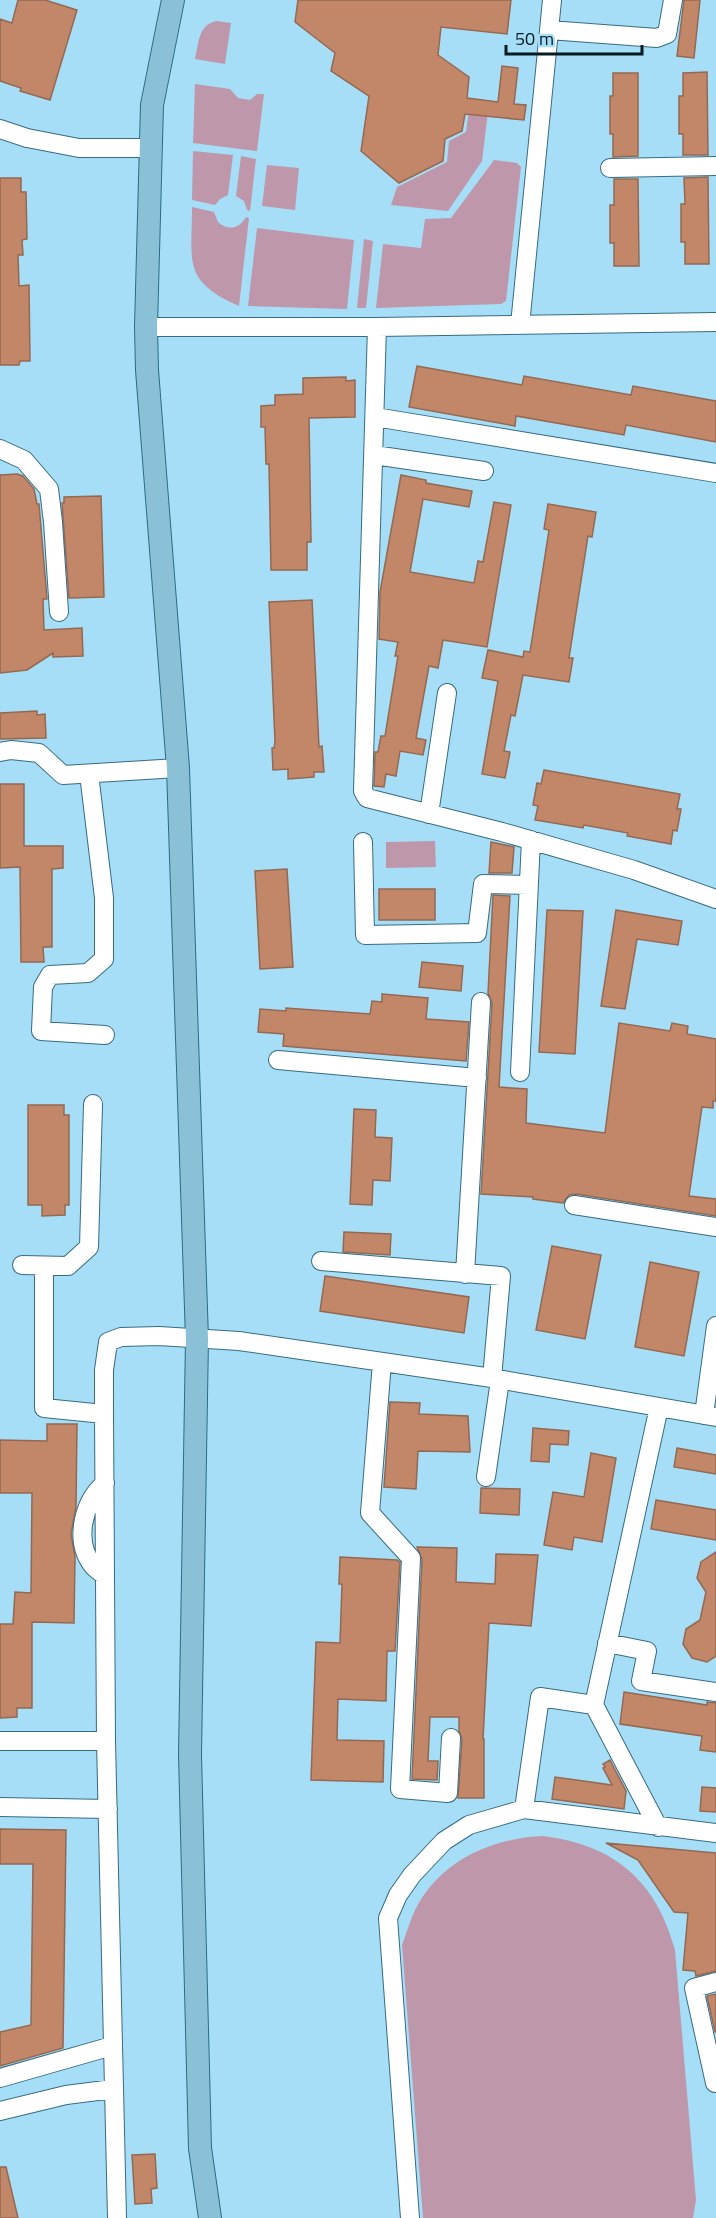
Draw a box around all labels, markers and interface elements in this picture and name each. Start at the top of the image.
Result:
scale bar [506,18,642,56]
text: 50 m [515,25,554,52]

